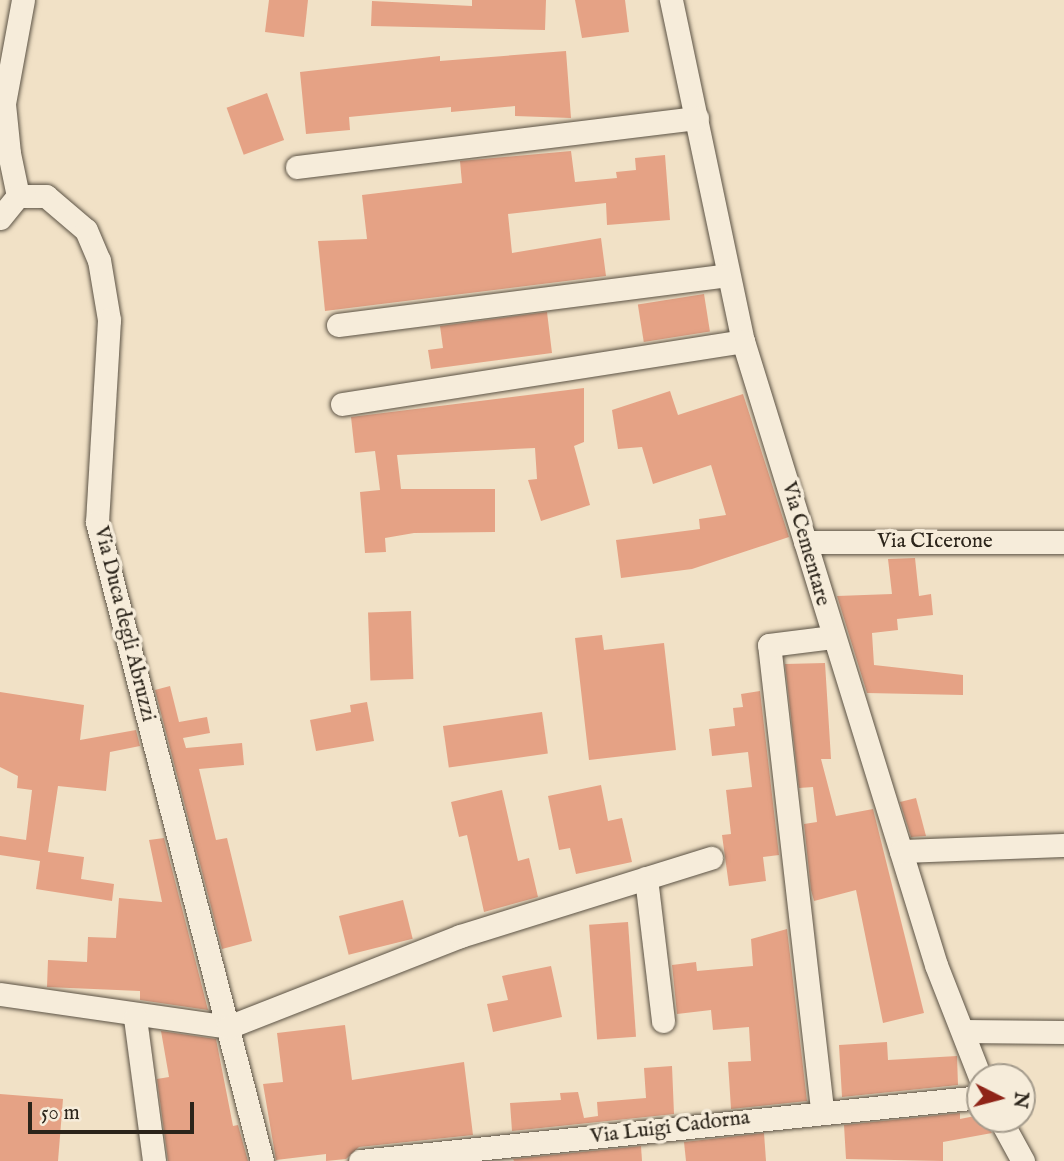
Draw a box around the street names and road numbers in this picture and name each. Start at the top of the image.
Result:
street label: Via Cementare [775,479,835,609]
street label: Via Duca degli Abruzzi [88,524,160,724]
street label: Via CIcerone [877,529,993,555]
street label: Via Luigi Cadorna [589,1106,751,1150]

